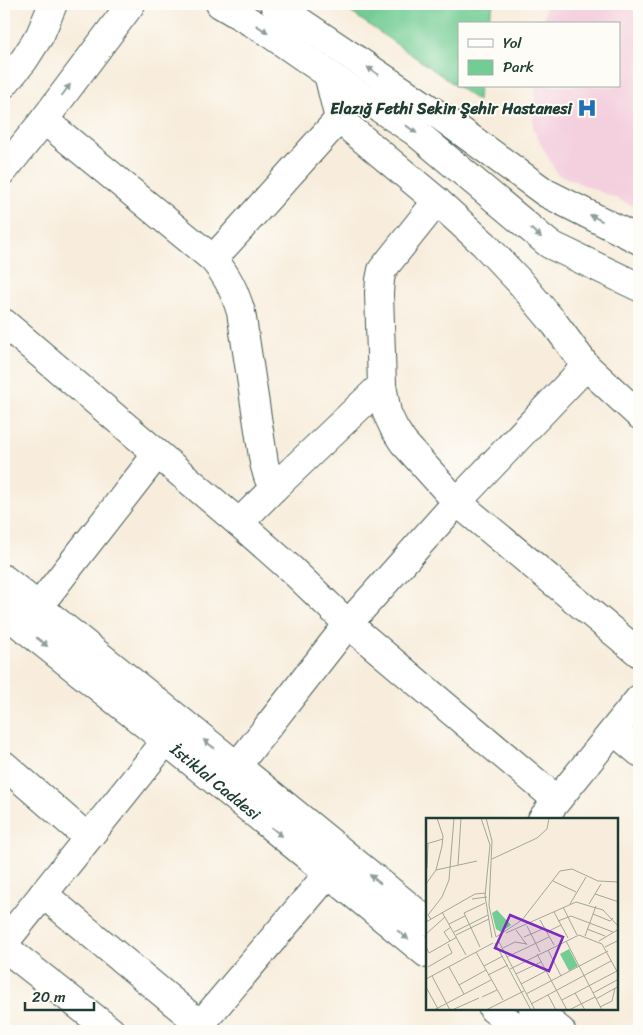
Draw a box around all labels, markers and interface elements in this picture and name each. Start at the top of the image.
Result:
legend [458,22,620,88]
one-way arrow [255,24,268,33]
text: Yol [503,30,522,56]
text: Park [503,54,534,80]
one-way arrow [366,66,380,76]
one-way arrow [61,83,71,97]
place label: Elazığ Fethi Sekin Şehir Hastanesi [330,94,574,123]
hospital icon: Elazığ Fethi Sekin Şehir Hastanesi [576,97,598,119]
one-way arrow [404,124,417,135]
one-way arrow [589,214,603,222]
one-way arrow [529,228,542,239]
one-way arrow [35,637,48,648]
street label: İstiklal Caddesi [163,735,268,828]
one-way arrow [202,738,215,749]
inset map [426,818,618,1010]
one-way arrow [271,827,284,838]
one-way arrow [369,874,382,885]
one-way arrow [397,929,409,940]
scale bar [25,980,94,1012]
text: 20 m [32,984,66,1010]

